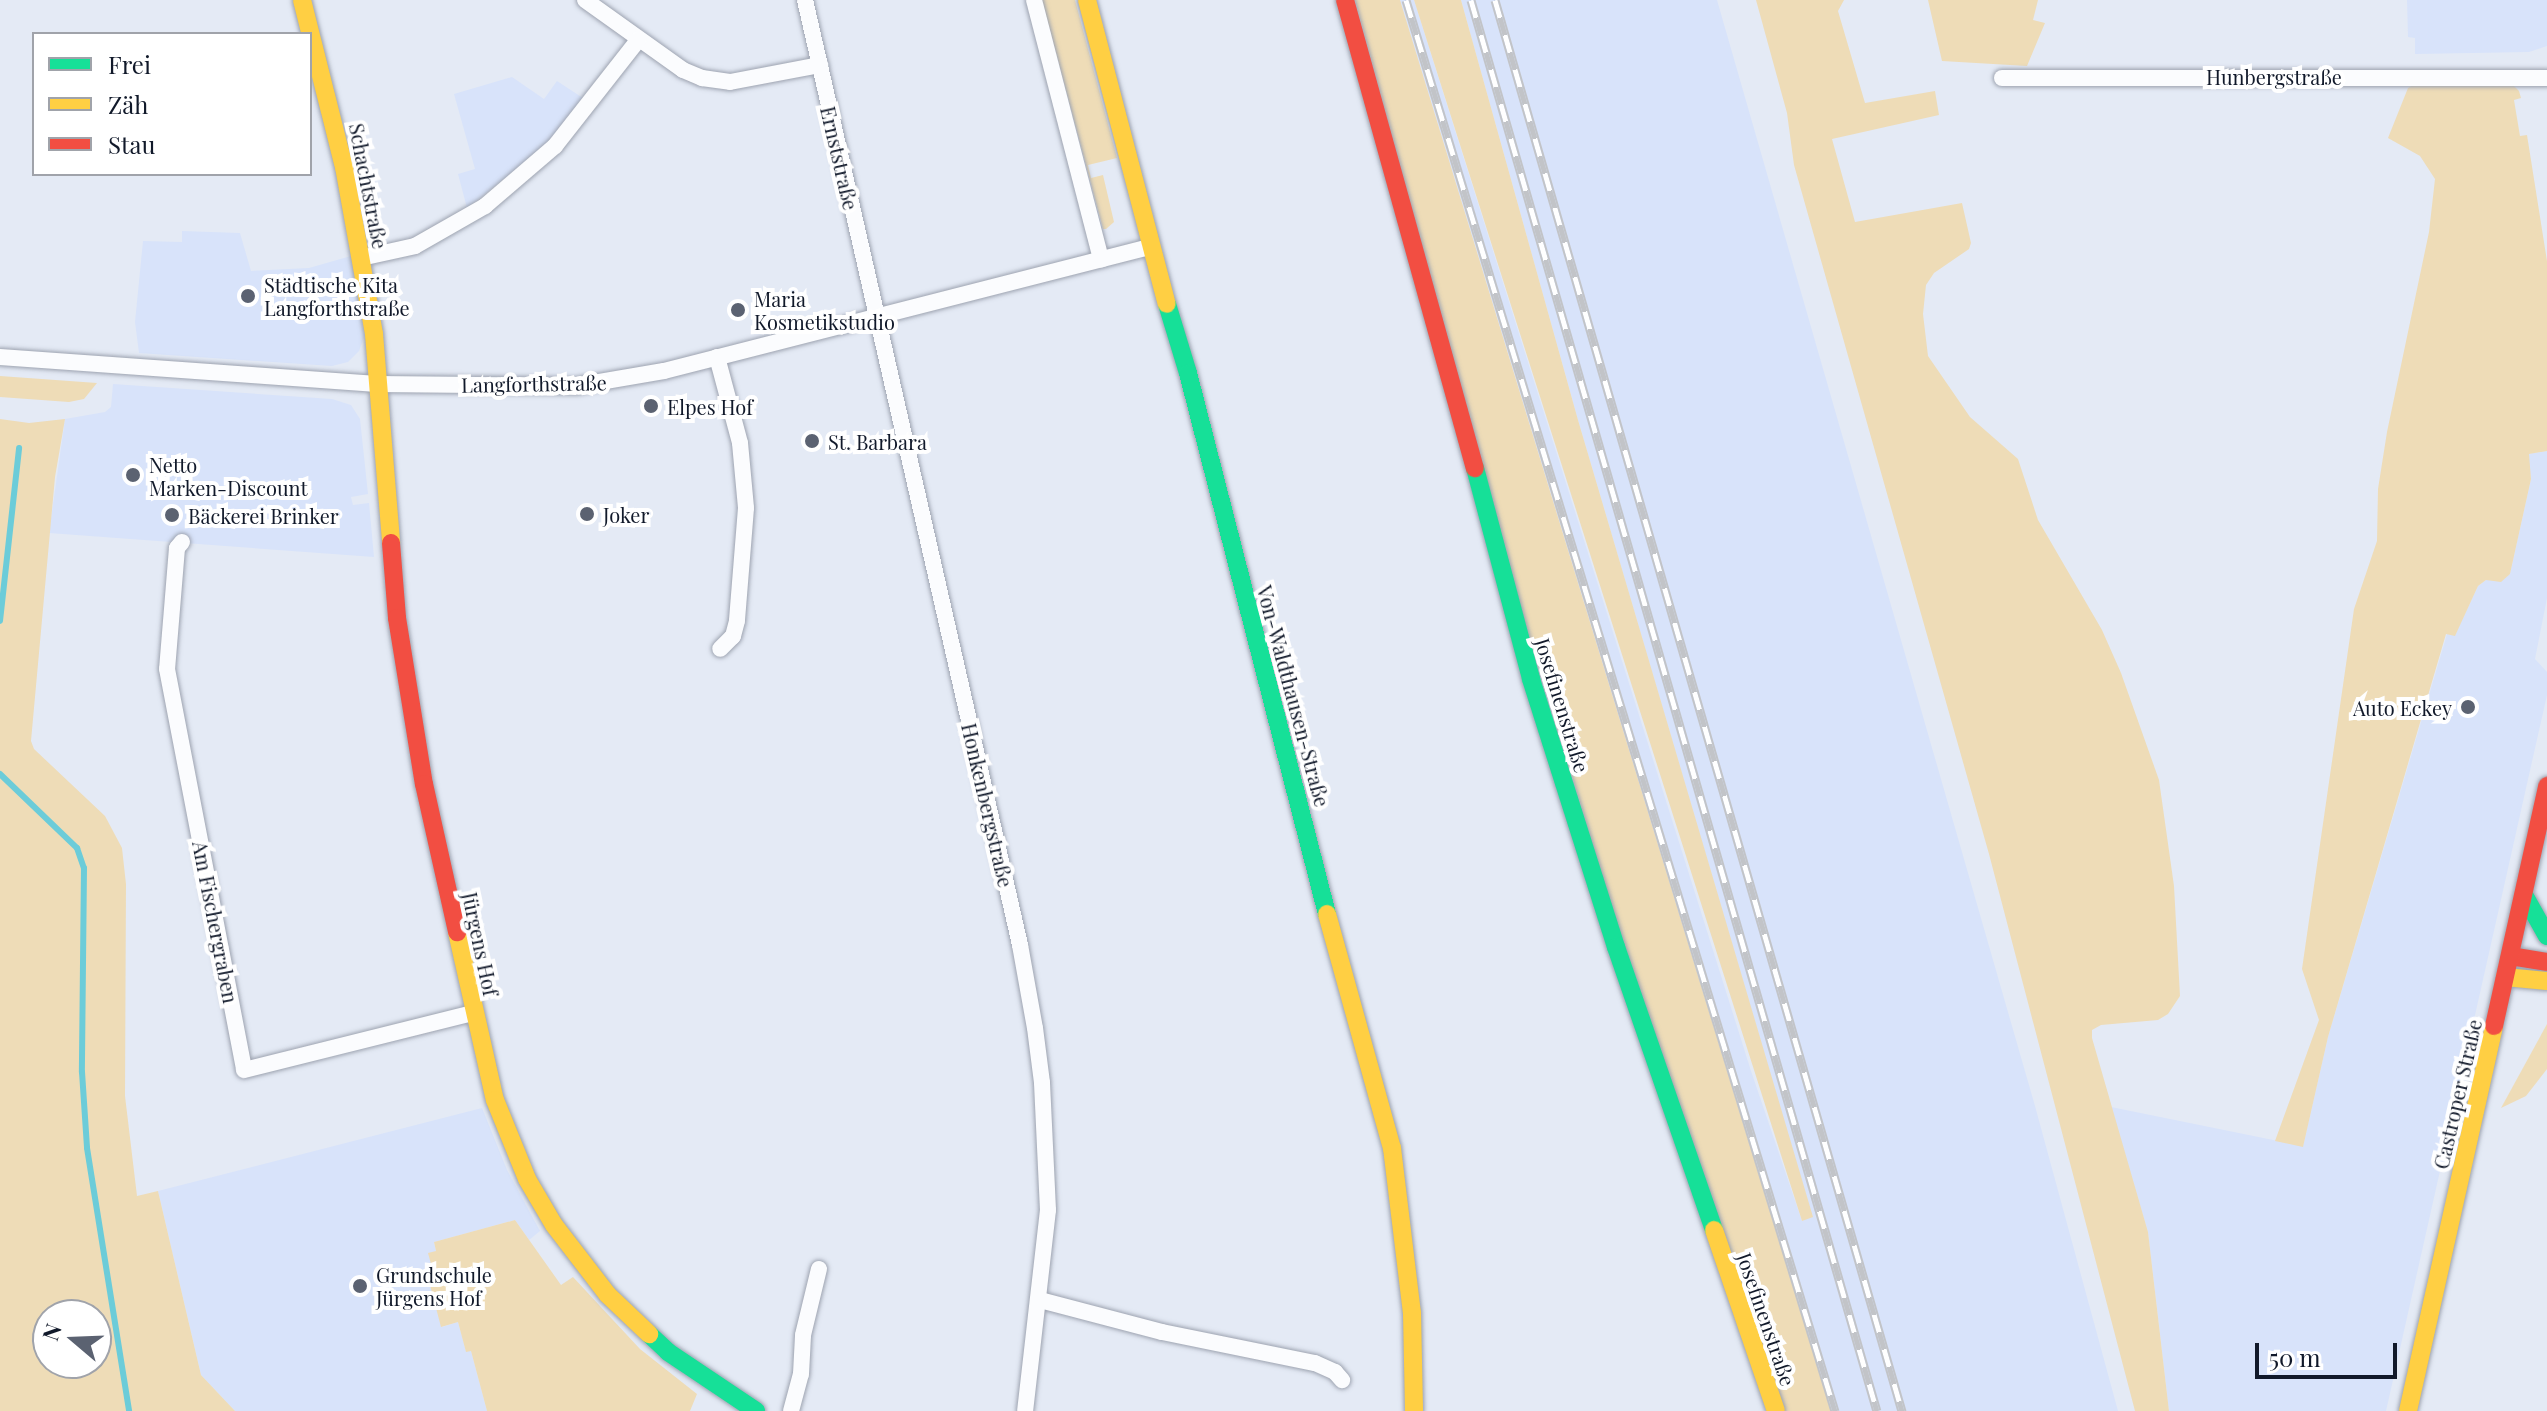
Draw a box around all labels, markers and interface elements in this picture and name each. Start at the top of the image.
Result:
legend [32,32,312,176]
text: Frei [108,48,151,80]
street label: Hunbergstraße [2206,64,2342,88]
text: Zäh [108,88,148,120]
street label: Ernststraße [816,104,864,212]
street label: Schachtstraße [345,121,393,251]
text: Stau [108,128,155,160]
place label: Städtische Kita Langforthstraße [264,272,410,319]
place label: Maria Kosmetikstudio [754,286,895,333]
marker: Städtische Kita Langforthstraße [239,287,257,305]
marker: Maria Kosmetikstudio [729,301,747,319]
street label: Langforthstraße [461,370,607,396]
place label: Elpes Hof [667,394,753,418]
marker: Elpes Hof [642,397,660,415]
place label: St. Barbara [828,429,927,453]
marker: St. Barbara [803,432,821,450]
place label: Netto Marken-Discount [149,452,308,499]
marker: Netto Marken-Discount [124,466,142,484]
place label: Joker [603,502,649,526]
place label: Bäckerei Brinker [188,503,339,527]
marker: Joker [578,505,596,523]
marker: Bäckerei Brinker [163,506,181,524]
street label: Von-Waldthausen-Straße [1253,583,1335,809]
street label: Josefinenstraße [1531,635,1595,775]
place label: Auto Eckey [2353,695,2452,719]
marker: Auto Eckey [2459,698,2477,716]
street label: Honkenbergstraße [957,721,1019,889]
street label: Am Fischergraben [189,839,243,1005]
street label: Jürgens Hof [458,890,504,998]
street label: Castroper Straße [2428,1017,2486,1171]
street label: Josefinenstraße [1733,1249,1801,1389]
place label: Grundschule Jürgens Hof [376,1262,492,1309]
marker: Grundschule Jürgens Hof [351,1277,369,1295]
north arrow [32,1299,112,1379]
text: N [34,1319,68,1344]
scale bar [2259,1327,2401,1377]
text: 50 m [2269,1341,2321,1373]

